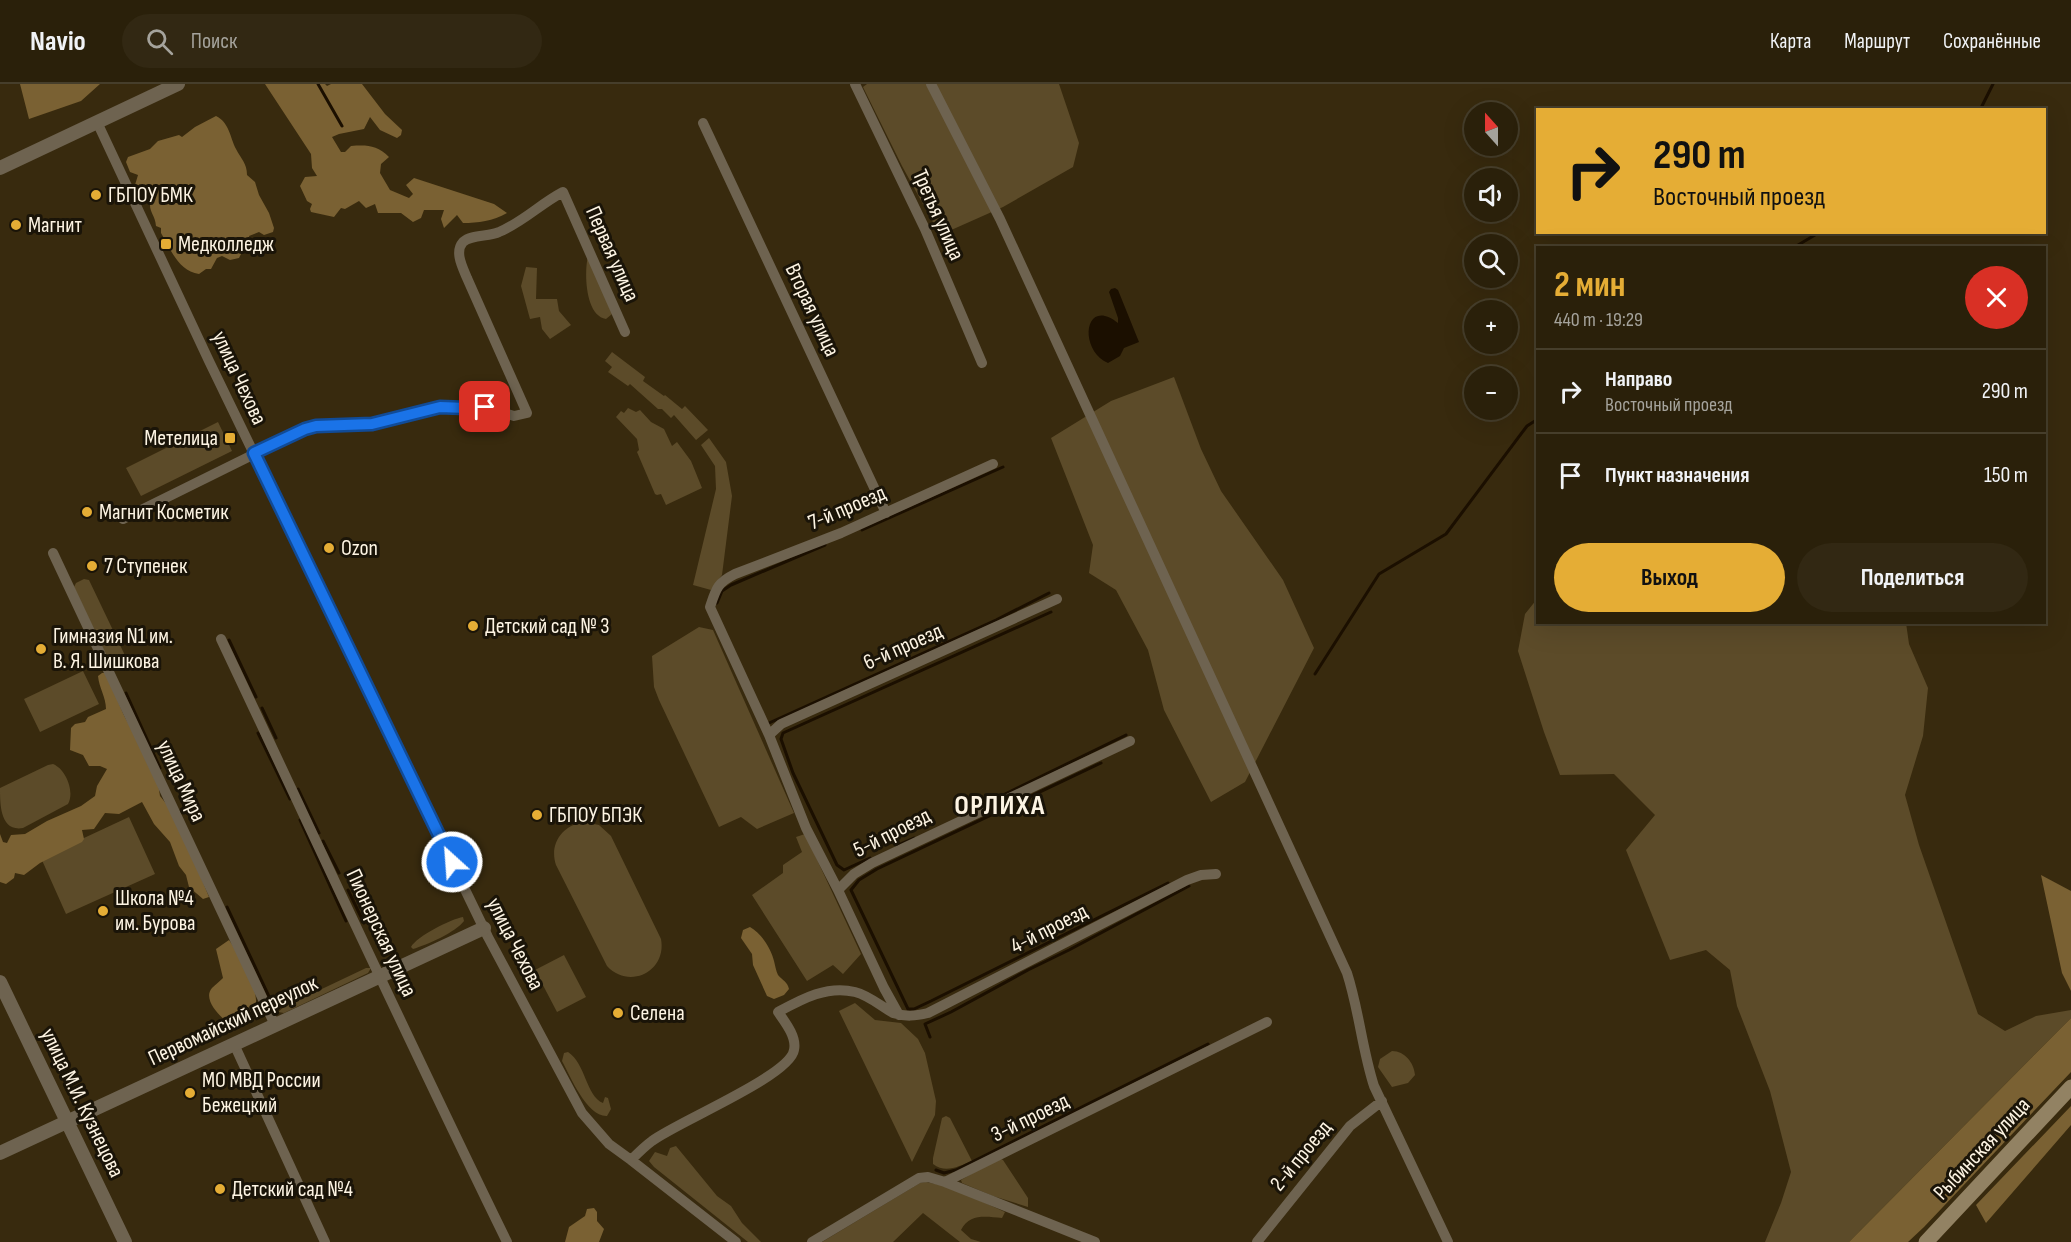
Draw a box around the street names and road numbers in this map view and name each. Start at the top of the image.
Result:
street label: Третья улица [906,165,970,265]
street label: Первая улица [579,202,645,306]
street label: Вторая улица [779,259,845,361]
street label: улица Чехова [206,327,272,429]
street label: 7-й проезд [804,480,890,536]
street label: 6-й проезд [859,618,947,676]
street label: улица Мира [150,736,212,826]
street label: 5-й проезд [849,802,935,864]
street label: Пионерская улица [340,865,422,1001]
street label: улица Чехова [480,893,550,995]
street label: 4-й проезд [1006,898,1092,960]
street label: Первомайский переулок [144,970,323,1072]
street label: улица М.И. Кузнецова [34,1024,130,1182]
street label: 3-й проезд [987,1088,1073,1148]
street label: Рыбинская улица [1928,1092,2036,1206]
street label: 2-й проезд [1264,1115,1338,1197]

